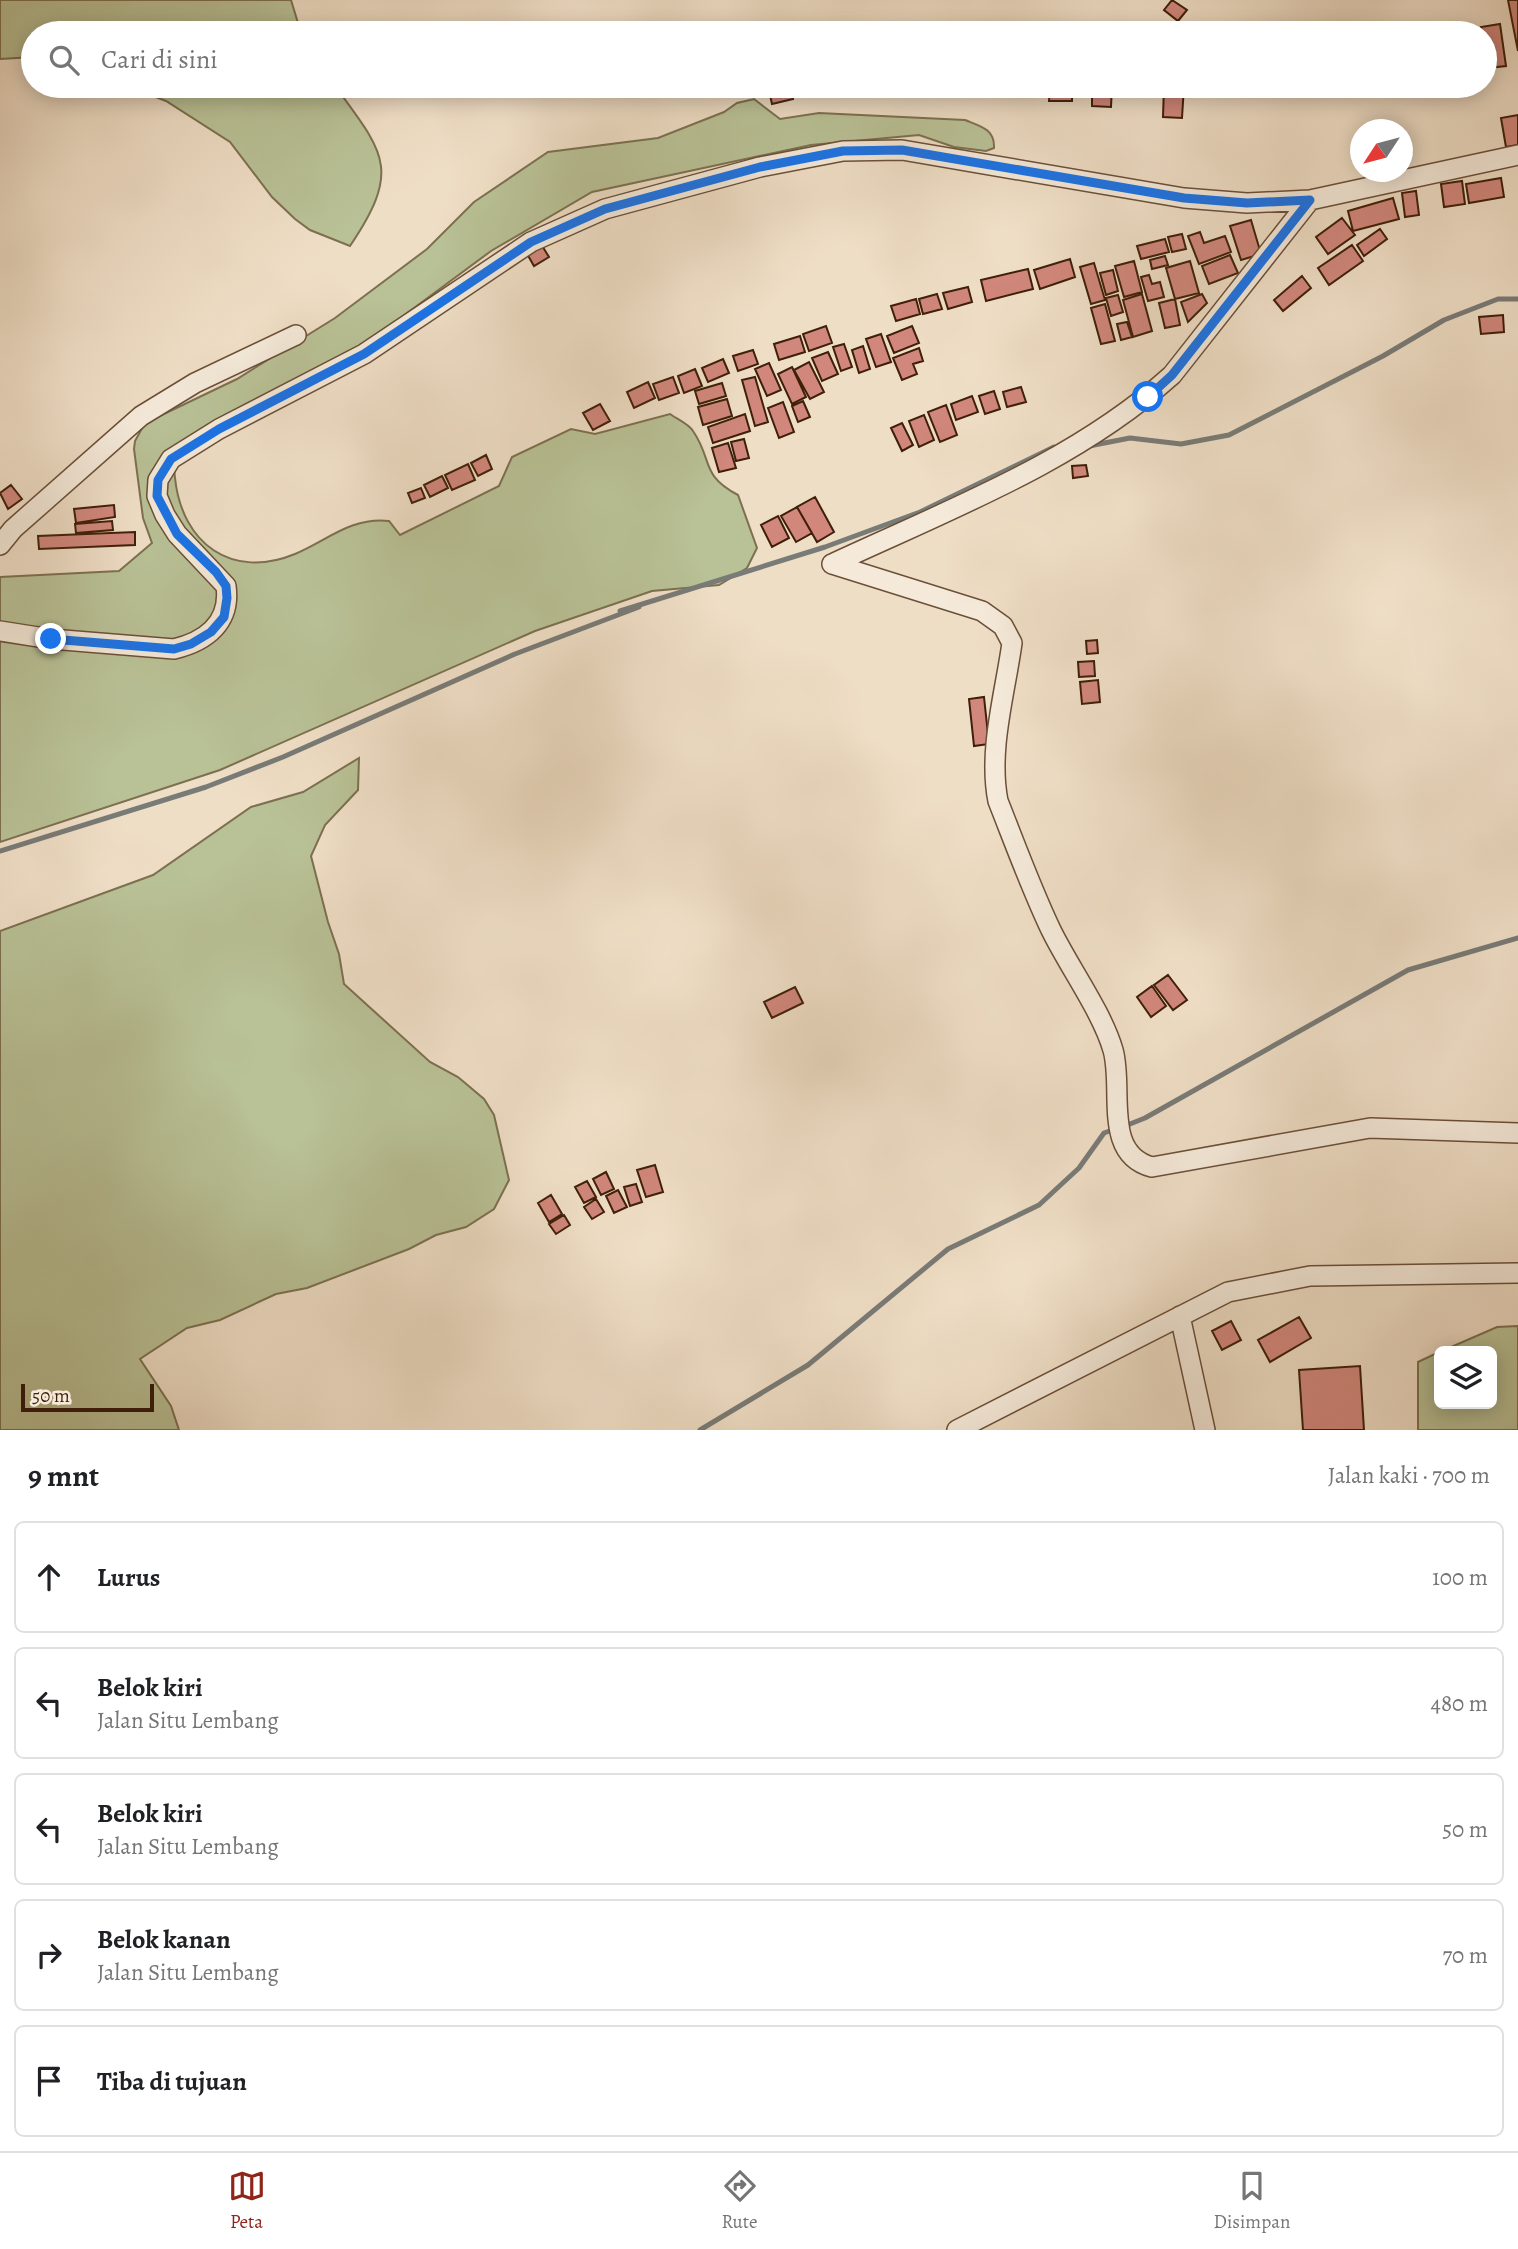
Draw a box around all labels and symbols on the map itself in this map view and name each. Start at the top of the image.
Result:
north arrow [1350,119,1413,182]
route start [1132,381,1163,412]
route end [35,623,66,654]
scale bar [21,1381,154,1413]

